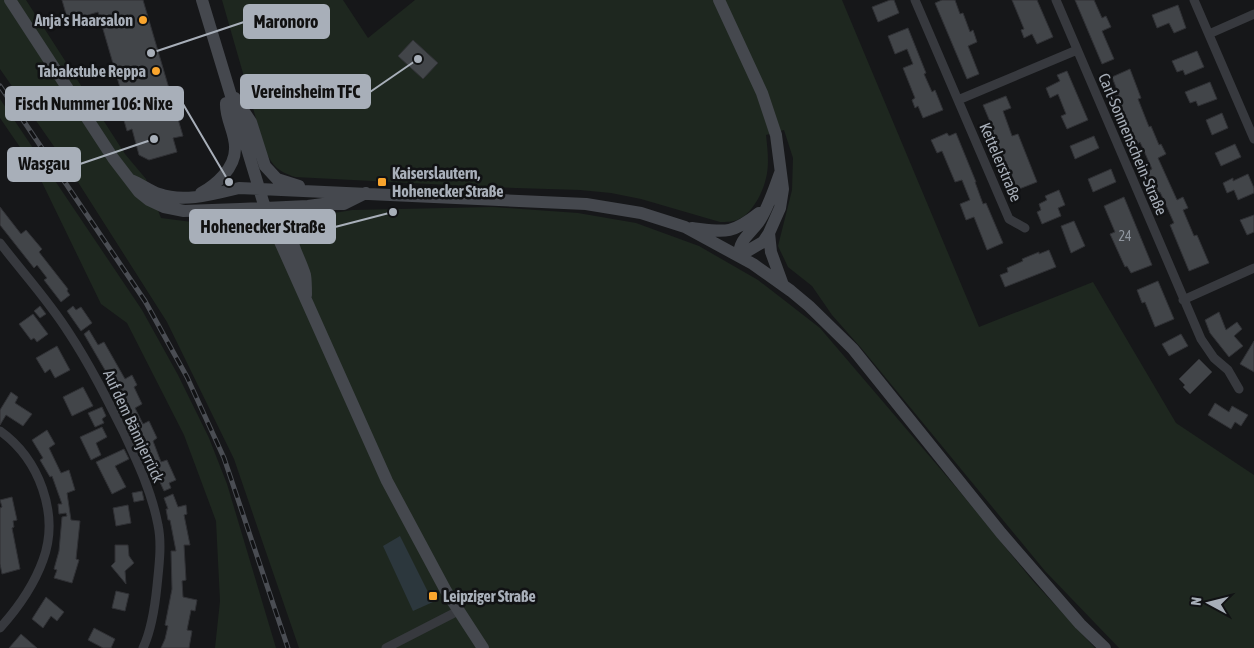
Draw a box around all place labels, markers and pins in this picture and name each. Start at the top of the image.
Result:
callout: Maronoro [244,5,329,38]
place label: Anja's Haarsalon [33,11,133,29]
marker: Anja's Haarsalon [137,14,149,26]
place label: Tabakstube Reppa [38,62,146,80]
marker: Tabakstube Reppa [150,65,162,77]
callout: Vereinsheim TFC [241,75,370,108]
callout: Fisch Nummer 106: Nixe [6,87,183,120]
callout: Wasgau [8,148,80,181]
place label: Kaiserslautern, Hohenecker Straße [392,164,504,200]
marker: Kaiserslautern, Hohenecker Straße [376,176,388,188]
callout: Hohenecker Straße [190,210,335,243]
place label: Leipziger Straße [443,587,536,605]
marker: Leipziger Straße [427,590,439,602]

